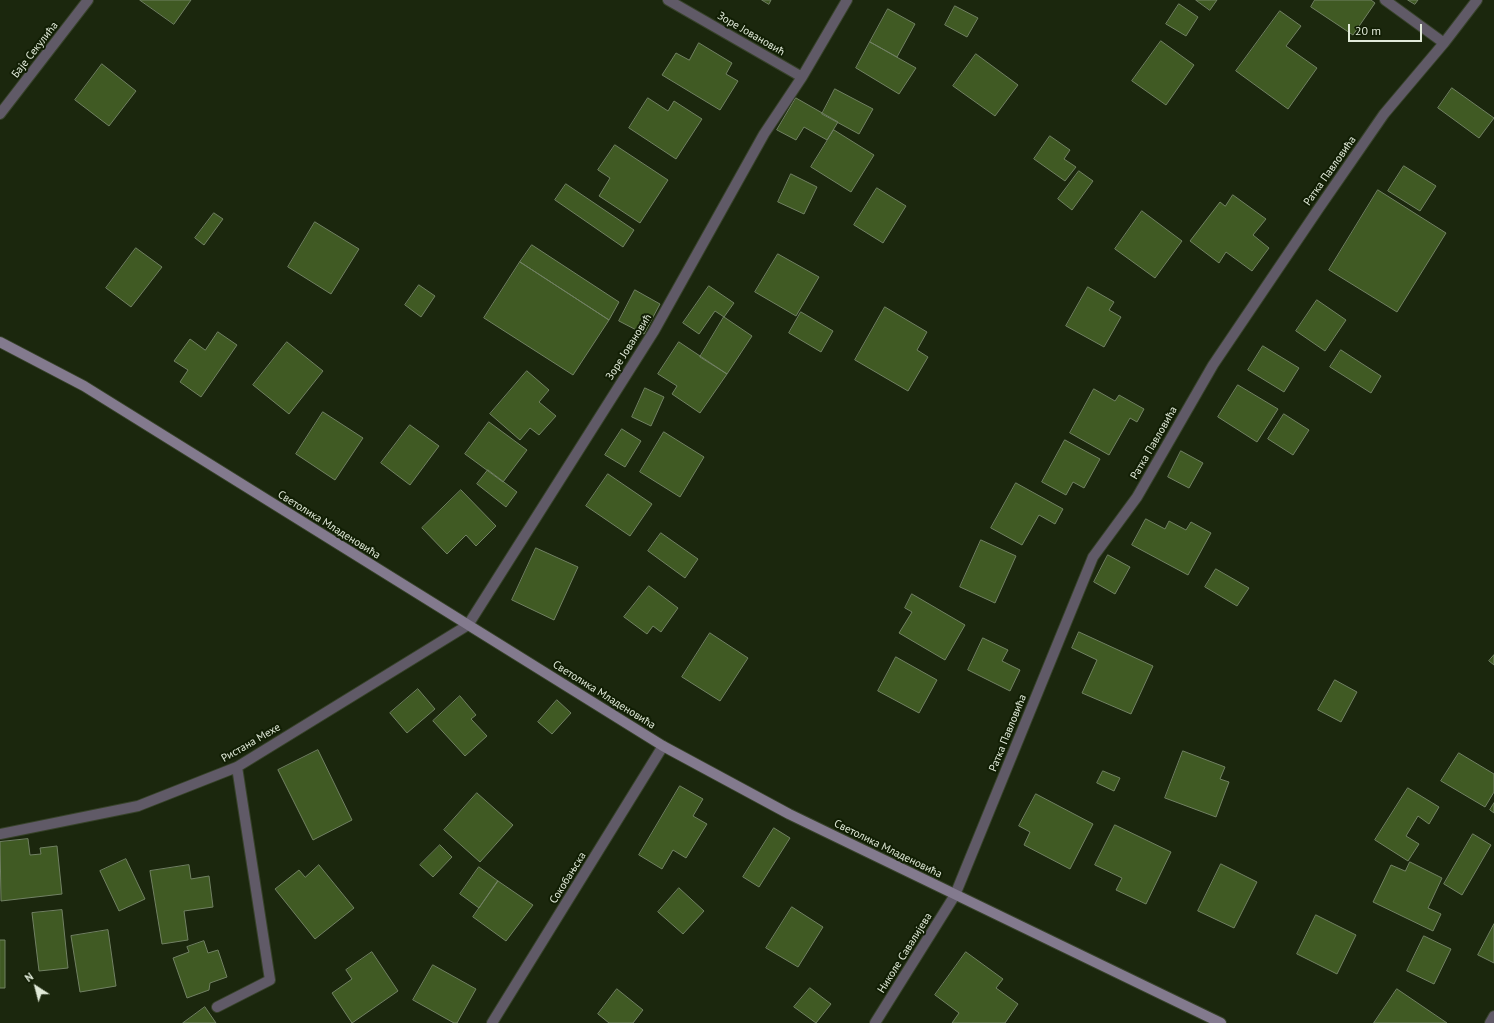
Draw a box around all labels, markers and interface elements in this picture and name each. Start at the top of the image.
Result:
street label: Зоре Јовановић [715,9,787,59]
scale bar [1350,16,1424,42]
street label: Баје Секулића [9,19,61,81]
text: 20 m [1355,23,1381,38]
street label: Ратка Павловића [1301,134,1359,208]
street label: Зоре Јовановић [603,311,655,383]
street label: Ратка Павловића [1128,404,1180,482]
street label: Светолика Младеновића [275,488,383,562]
street label: Светолика Младеновића [550,658,658,732]
street label: Ратка Павловића [987,693,1029,773]
street label: Ристана Мехе [219,721,283,765]
street label: Светолика Младеновића [832,817,944,881]
street label: Сокобањска [547,850,589,906]
street label: Николе Савалијева [875,910,935,996]
north arrow [16,967,56,1007]
text: N [22,970,36,985]

